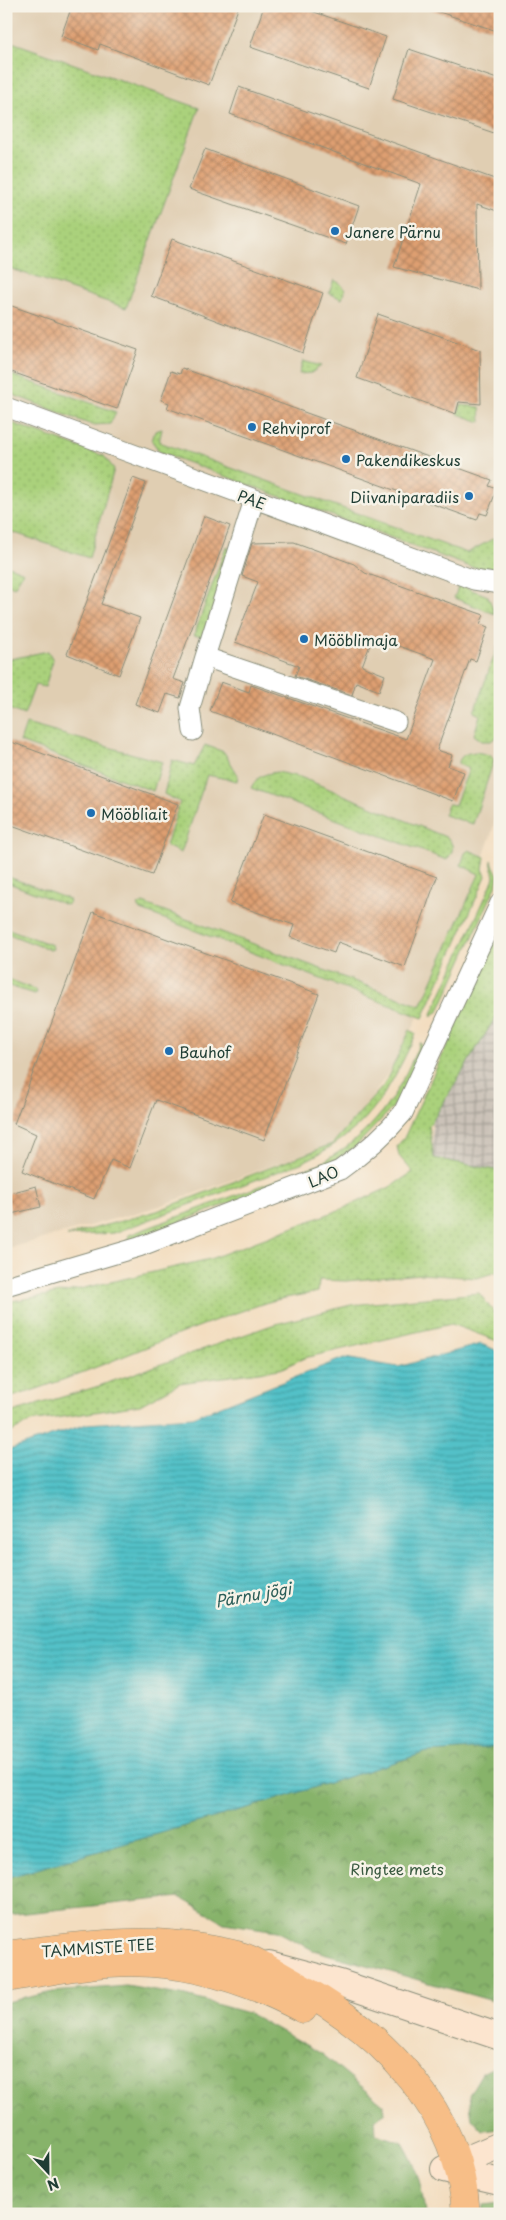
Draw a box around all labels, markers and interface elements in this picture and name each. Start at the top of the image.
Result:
place label: Janere Pärnu [345,220,441,243]
marker: Janere Pärnu [329,225,341,237]
place label: Rehviprof [262,416,331,439]
marker: Rehviprof [246,421,258,433]
place label: Pakendikeskus [356,448,461,471]
marker: Pakendikeskus [340,453,352,465]
street label: PAE [234,483,270,515]
place label: Diivaniparadiis [350,485,459,508]
marker: Diivaniparadiis [463,490,475,502]
place label: Mööblimaja [314,628,398,651]
marker: Mööblimaja [298,633,310,645]
place label: Mööbliait [101,802,168,825]
marker: Mööbliait [85,807,97,819]
place label: Bauhof [179,1040,232,1063]
marker: Bauhof [163,1045,175,1057]
street label: LAO [304,1159,342,1193]
water label: Pärnu jõgi [213,1575,295,1612]
park label: Ringtee mets [350,1857,444,1880]
street label: TAMMISTE TEE [41,1932,155,1962]
north arrow [22,2148,72,2198]
text: N [44,2173,62,2196]

